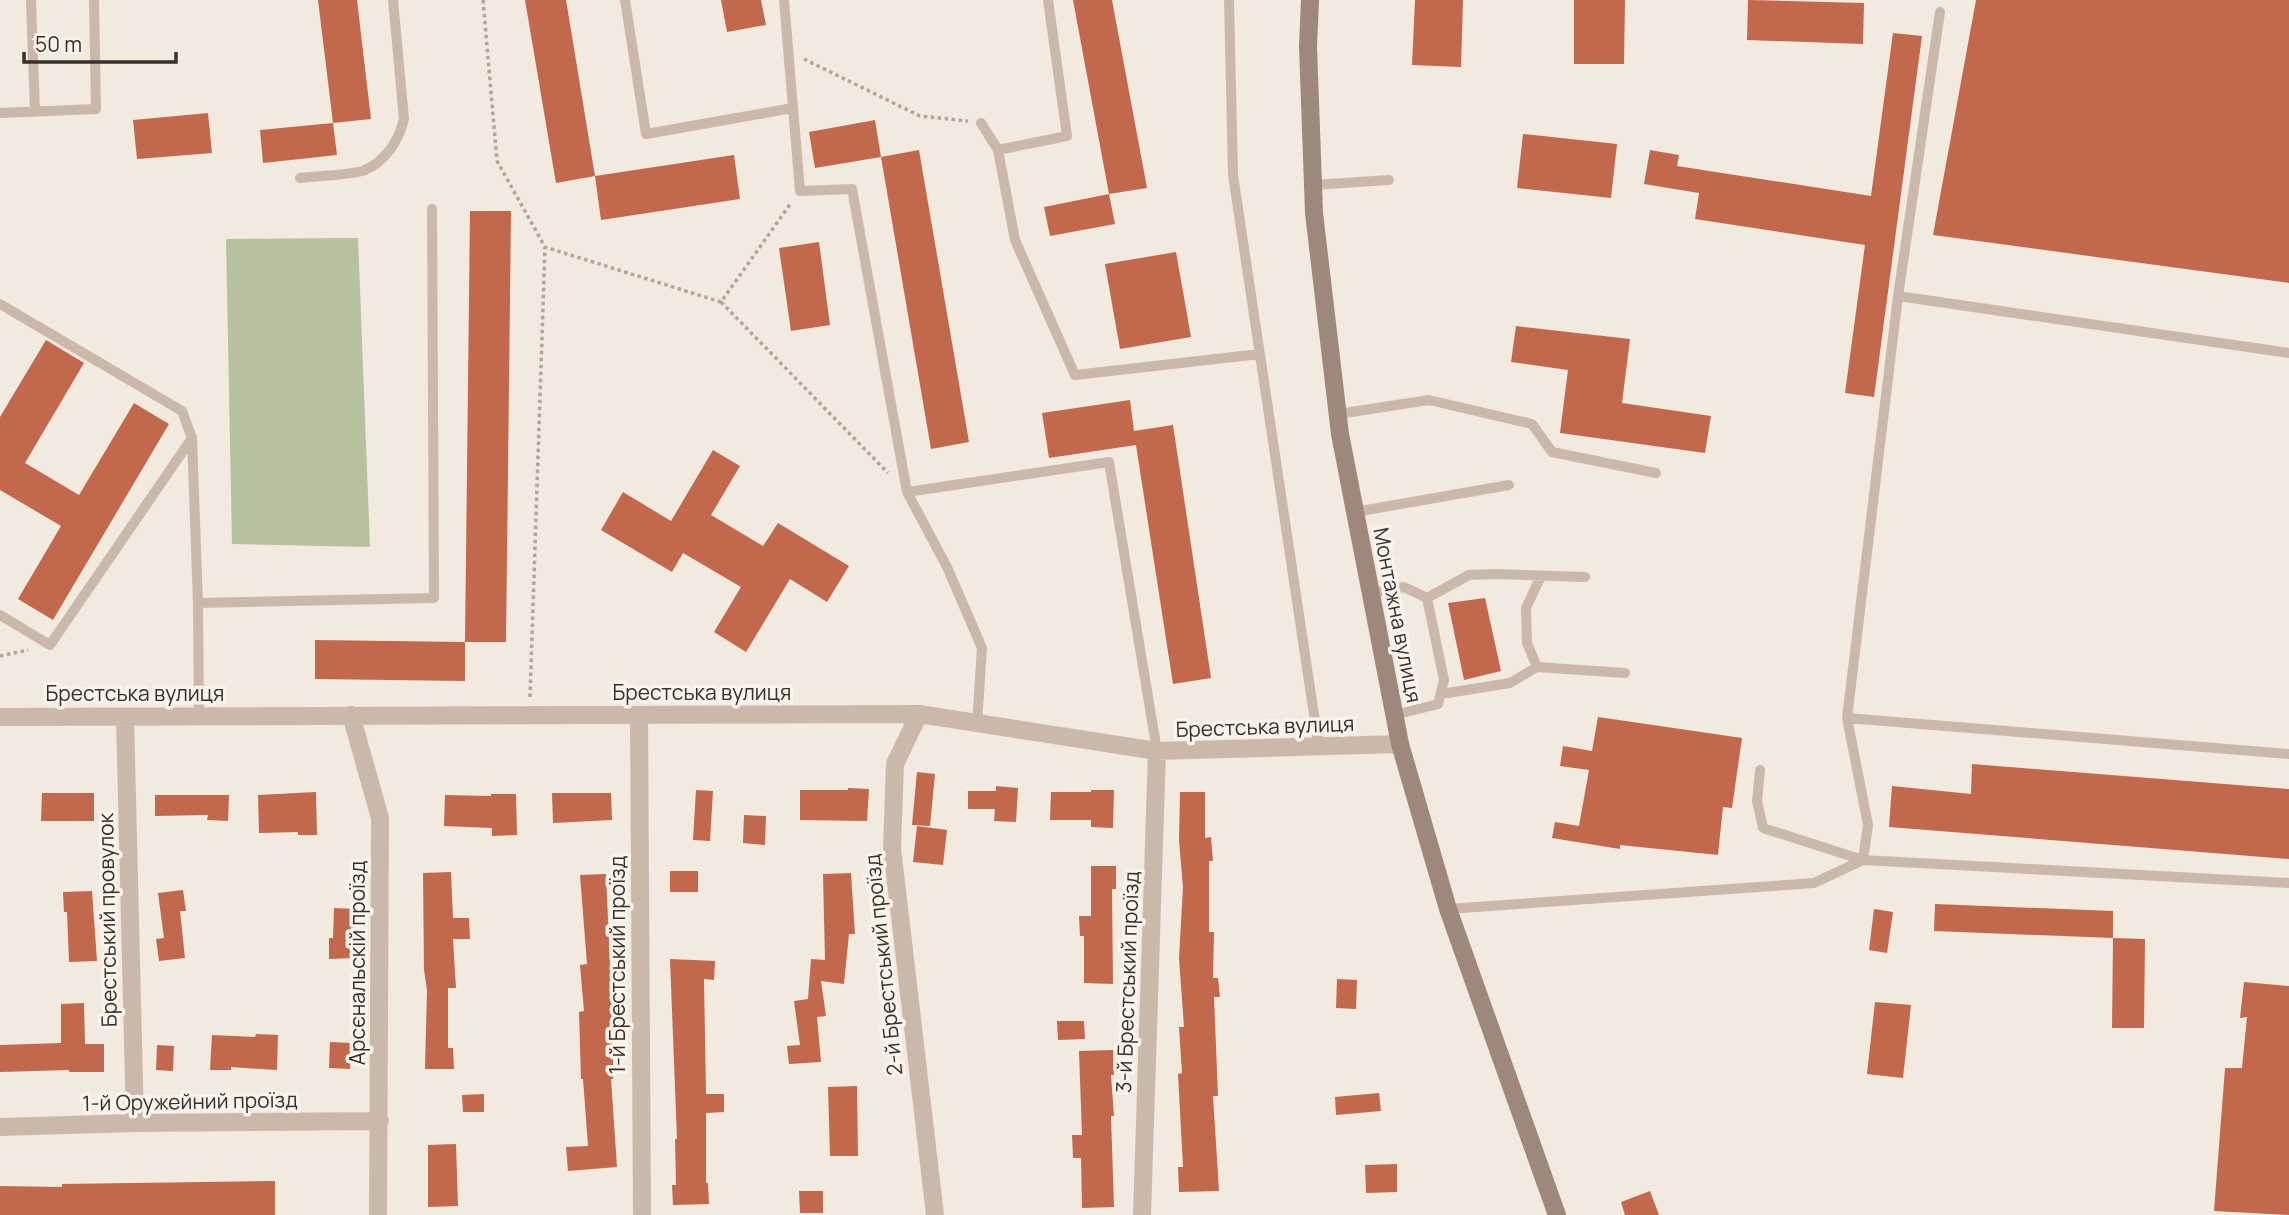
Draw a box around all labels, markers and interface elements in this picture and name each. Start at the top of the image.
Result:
scale bar [24,21,177,65]
text: 50 m [35,30,82,58]
street label: Монтажна вулиця [1367,525,1429,705]
street label: Брестська вулиця [613,678,791,706]
street label: Брестська вулиця [46,679,224,707]
street label: Брестська вулиця [1175,709,1355,743]
street label: Брестський провулок [91,812,123,1027]
street label: 2-й Брестський проїзд [857,853,909,1077]
street label: 1-й Брестський проїзд [603,856,631,1074]
street label: Арсєнальскій проїзд [343,861,371,1065]
street label: 3-й Брестський проїзд [1109,871,1145,1093]
street label: 1-й Оружейний проїзд [82,1085,298,1117]

